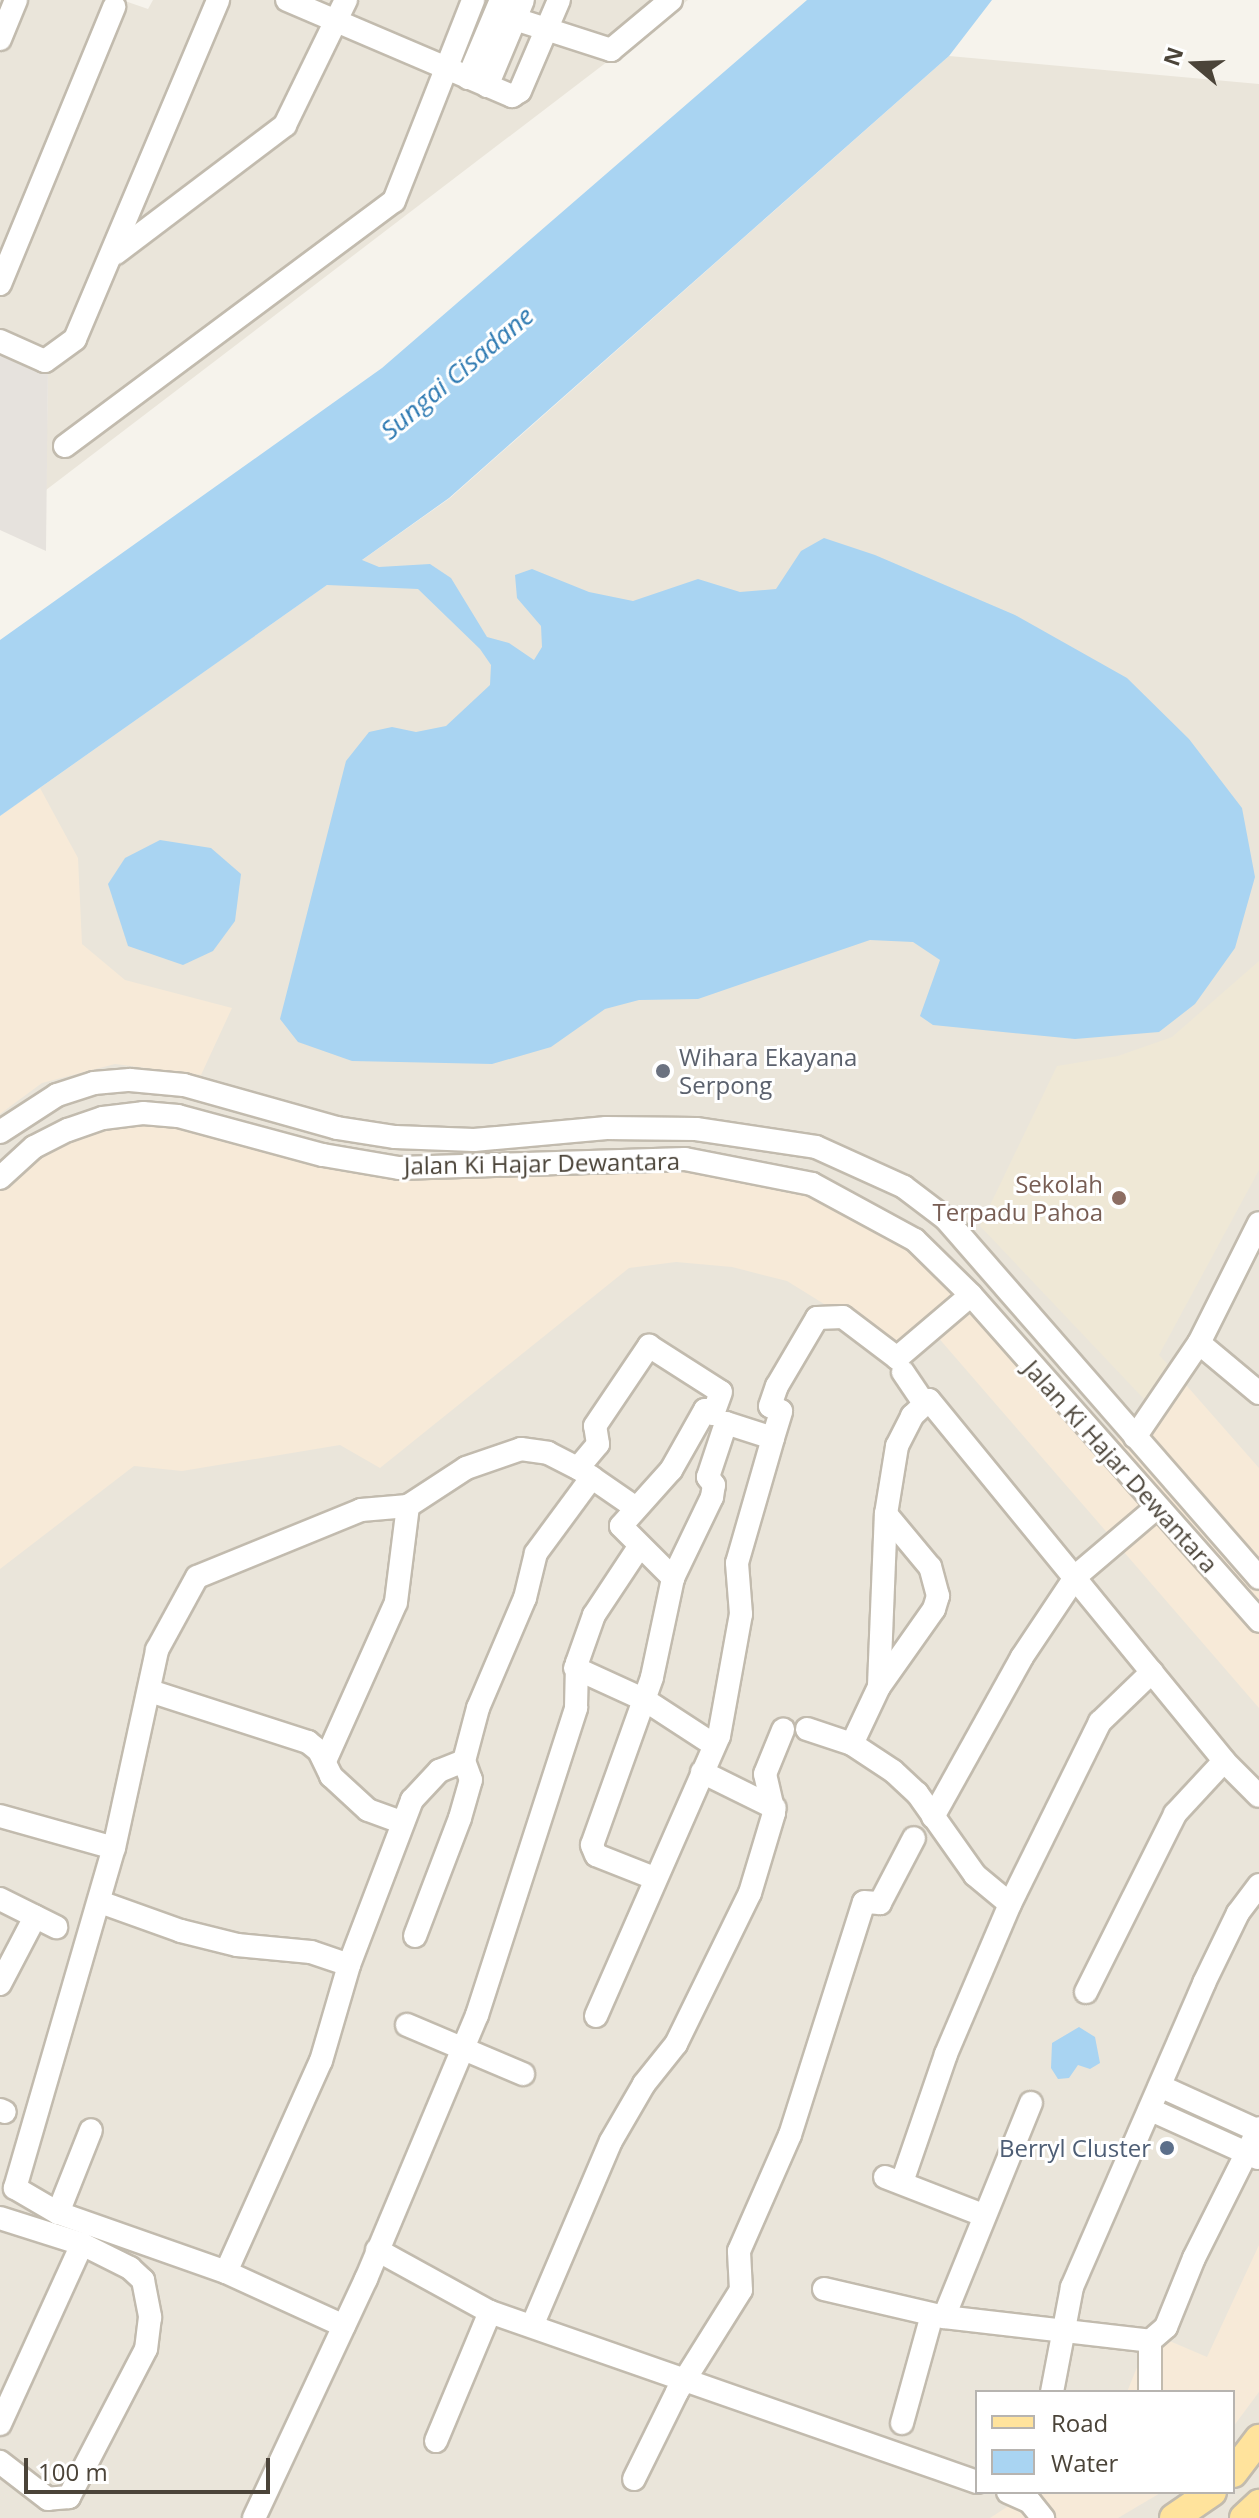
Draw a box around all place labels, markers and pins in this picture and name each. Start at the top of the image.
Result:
place label: Wihara Ekayana Serpong [679,1043,857,1099]
marker: Wihara Ekayana Serpong [654,1062,672,1080]
place label: Sekolah Terpadu Pahoa [933,1170,1103,1226]
marker: Sekolah Terpadu Pahoa [1110,1189,1128,1207]
place label: Berryl Cluster [999,2134,1151,2162]
marker: Berryl Cluster [1158,2139,1176,2157]

